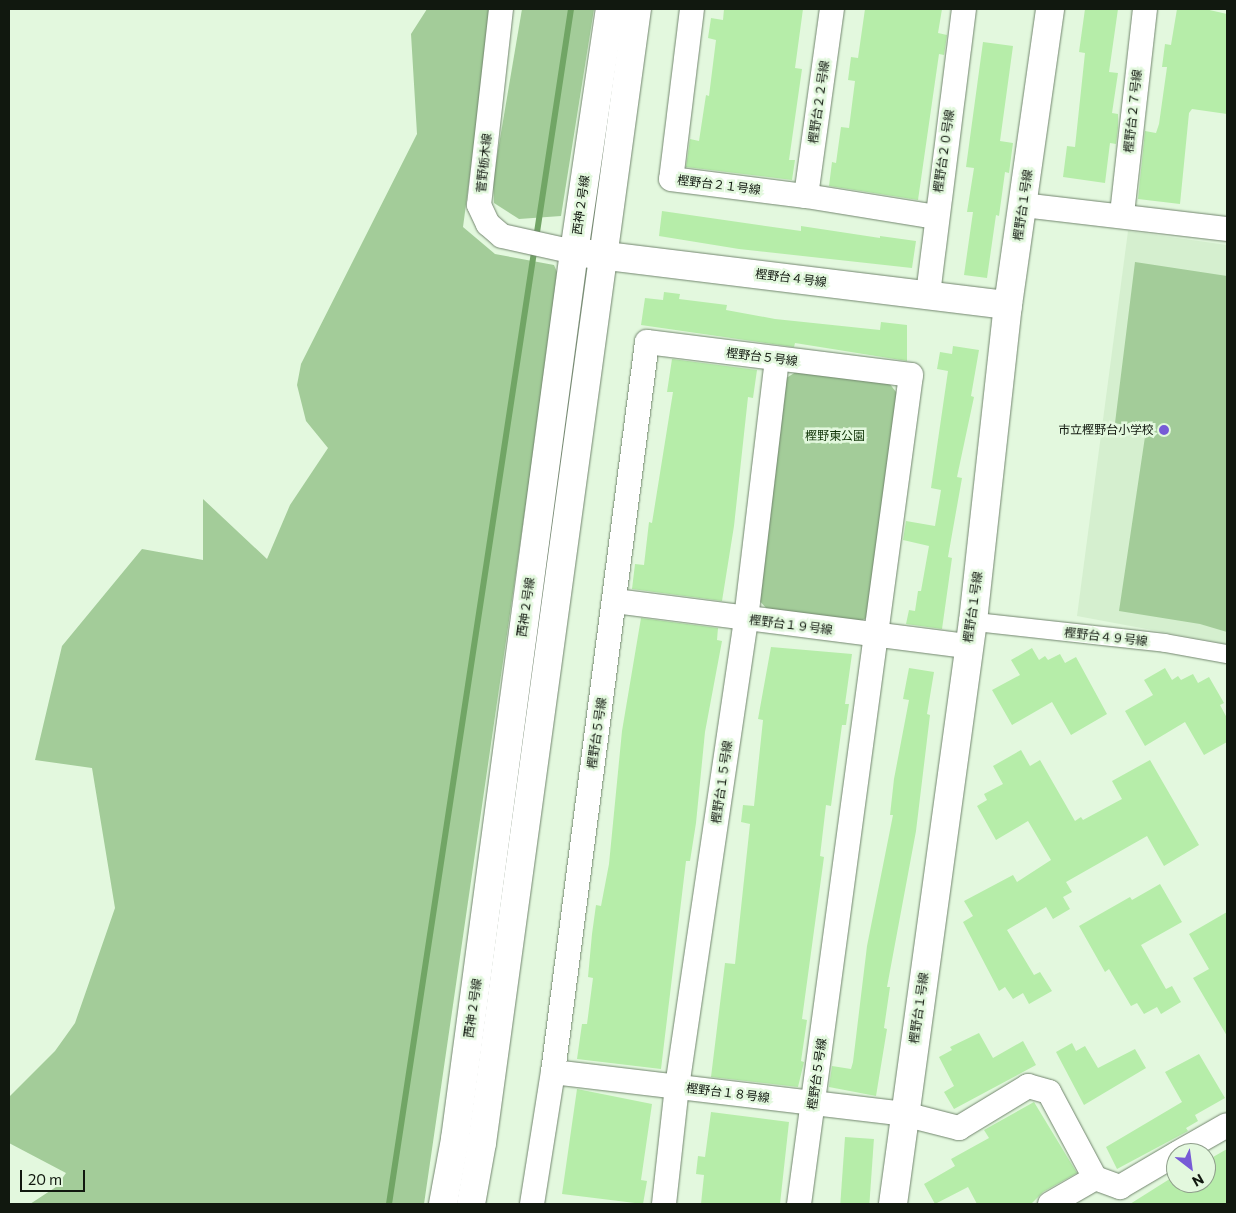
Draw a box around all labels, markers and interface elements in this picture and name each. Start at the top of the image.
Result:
street label: 樫野台２２号線 [806,59,832,145]
street label: 樫野台２７号線 [1121,68,1145,154]
street label: 樫野台２０号線 [931,108,957,194]
street label: 菅野栃木線 [474,132,494,194]
street label: 樫野台１号線 [1011,168,1035,242]
street label: 樫野台２１号線 [676,173,762,197]
street label: 西神２号線 [570,174,592,236]
street label: 樫野台４号線 [754,266,828,290]
street label: 樫野台５号線 [725,345,799,369]
place label: 市立樫野台小学校 [1058,423,1154,437]
marker: 市立樫野台小学校 [1158,424,1170,436]
park label: 樫野東公園 [805,429,865,443]
street label: 樫野台１号線 [961,570,985,644]
street label: 西神２号線 [515,576,537,638]
street label: 樫野台１９号線 [748,613,834,637]
street label: 樫野台４９号線 [1063,625,1149,649]
street label: 樫野台５号線 [585,696,609,770]
street label: 樫野台１５号線 [709,739,735,825]
street label: 樫野台１号線 [907,971,931,1045]
street label: 西神２号線 [462,977,484,1039]
street label: 樫野台５号線 [805,1037,829,1111]
street label: 樫野台１８号線 [685,1081,771,1105]
north arrow [1166,1143,1216,1193]
scale bar [22,1160,88,1192]
text: 20 m [28,1170,62,1188]
text: N [1189,1171,1207,1191]

